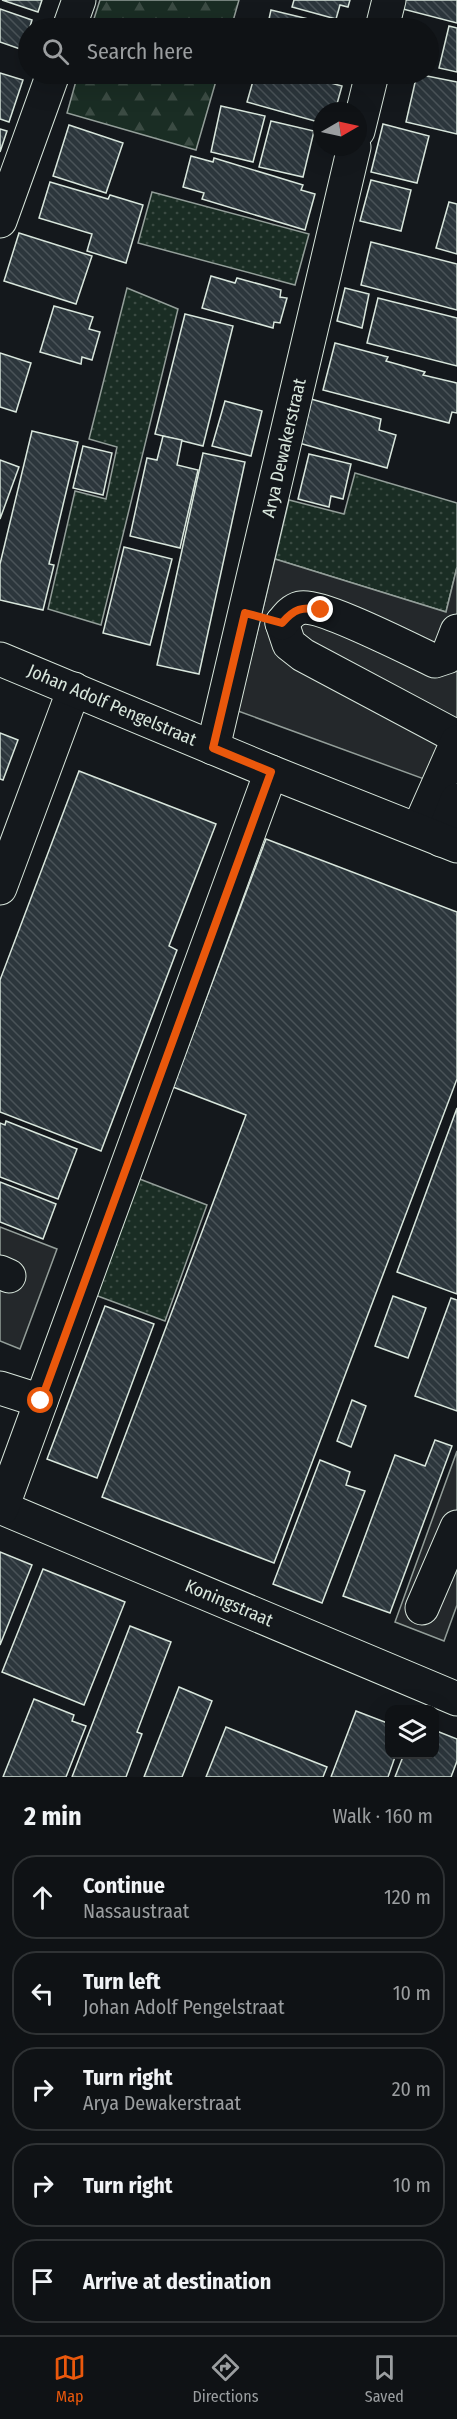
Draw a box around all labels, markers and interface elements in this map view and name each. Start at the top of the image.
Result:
search box [18,18,439,84]
icon: search [39,35,72,68]
text: Search here [87,38,193,65]
north arrow [313,102,367,156]
street label: Arya Dewakerstraat [257,376,311,520]
route end [307,596,333,622]
street label: Johan Adolf Pengelstraat [24,659,200,751]
route start [27,1387,53,1413]
street label: Koningstraat [182,1575,276,1631]
map controls [385,1705,439,1759]
button: layers [385,1705,439,1759]
text: 2 min [24,1801,82,1832]
text: Walk · 160 m [333,1804,433,1828]
text: Continue [83,1872,165,1899]
icon: ahead [26,1881,59,1914]
text: 120 m [384,1885,431,1909]
text: Nassaustraat [83,1899,189,1923]
text: Turn left [83,1968,161,1995]
icon: left [26,1977,59,2010]
text: 10 m [393,1981,431,2005]
text: Johan Adolf Pengelstraat [83,1995,284,2019]
text: Turn right [83,2064,172,2091]
icon: right [26,2073,59,2106]
text: 20 m [392,2077,431,2101]
text: Arya Dewakerstraat [83,2091,241,2115]
icon: right [26,2169,59,2202]
text: Turn right [83,2172,172,2199]
text: 10 m [393,2173,431,2197]
icon: arrive [26,2265,59,2298]
text: Arrive at destination [83,2268,271,2295]
tab: Map [53,2351,86,2406]
tab: Directions [192,2351,259,2406]
tab: Saved [365,2351,404,2406]

